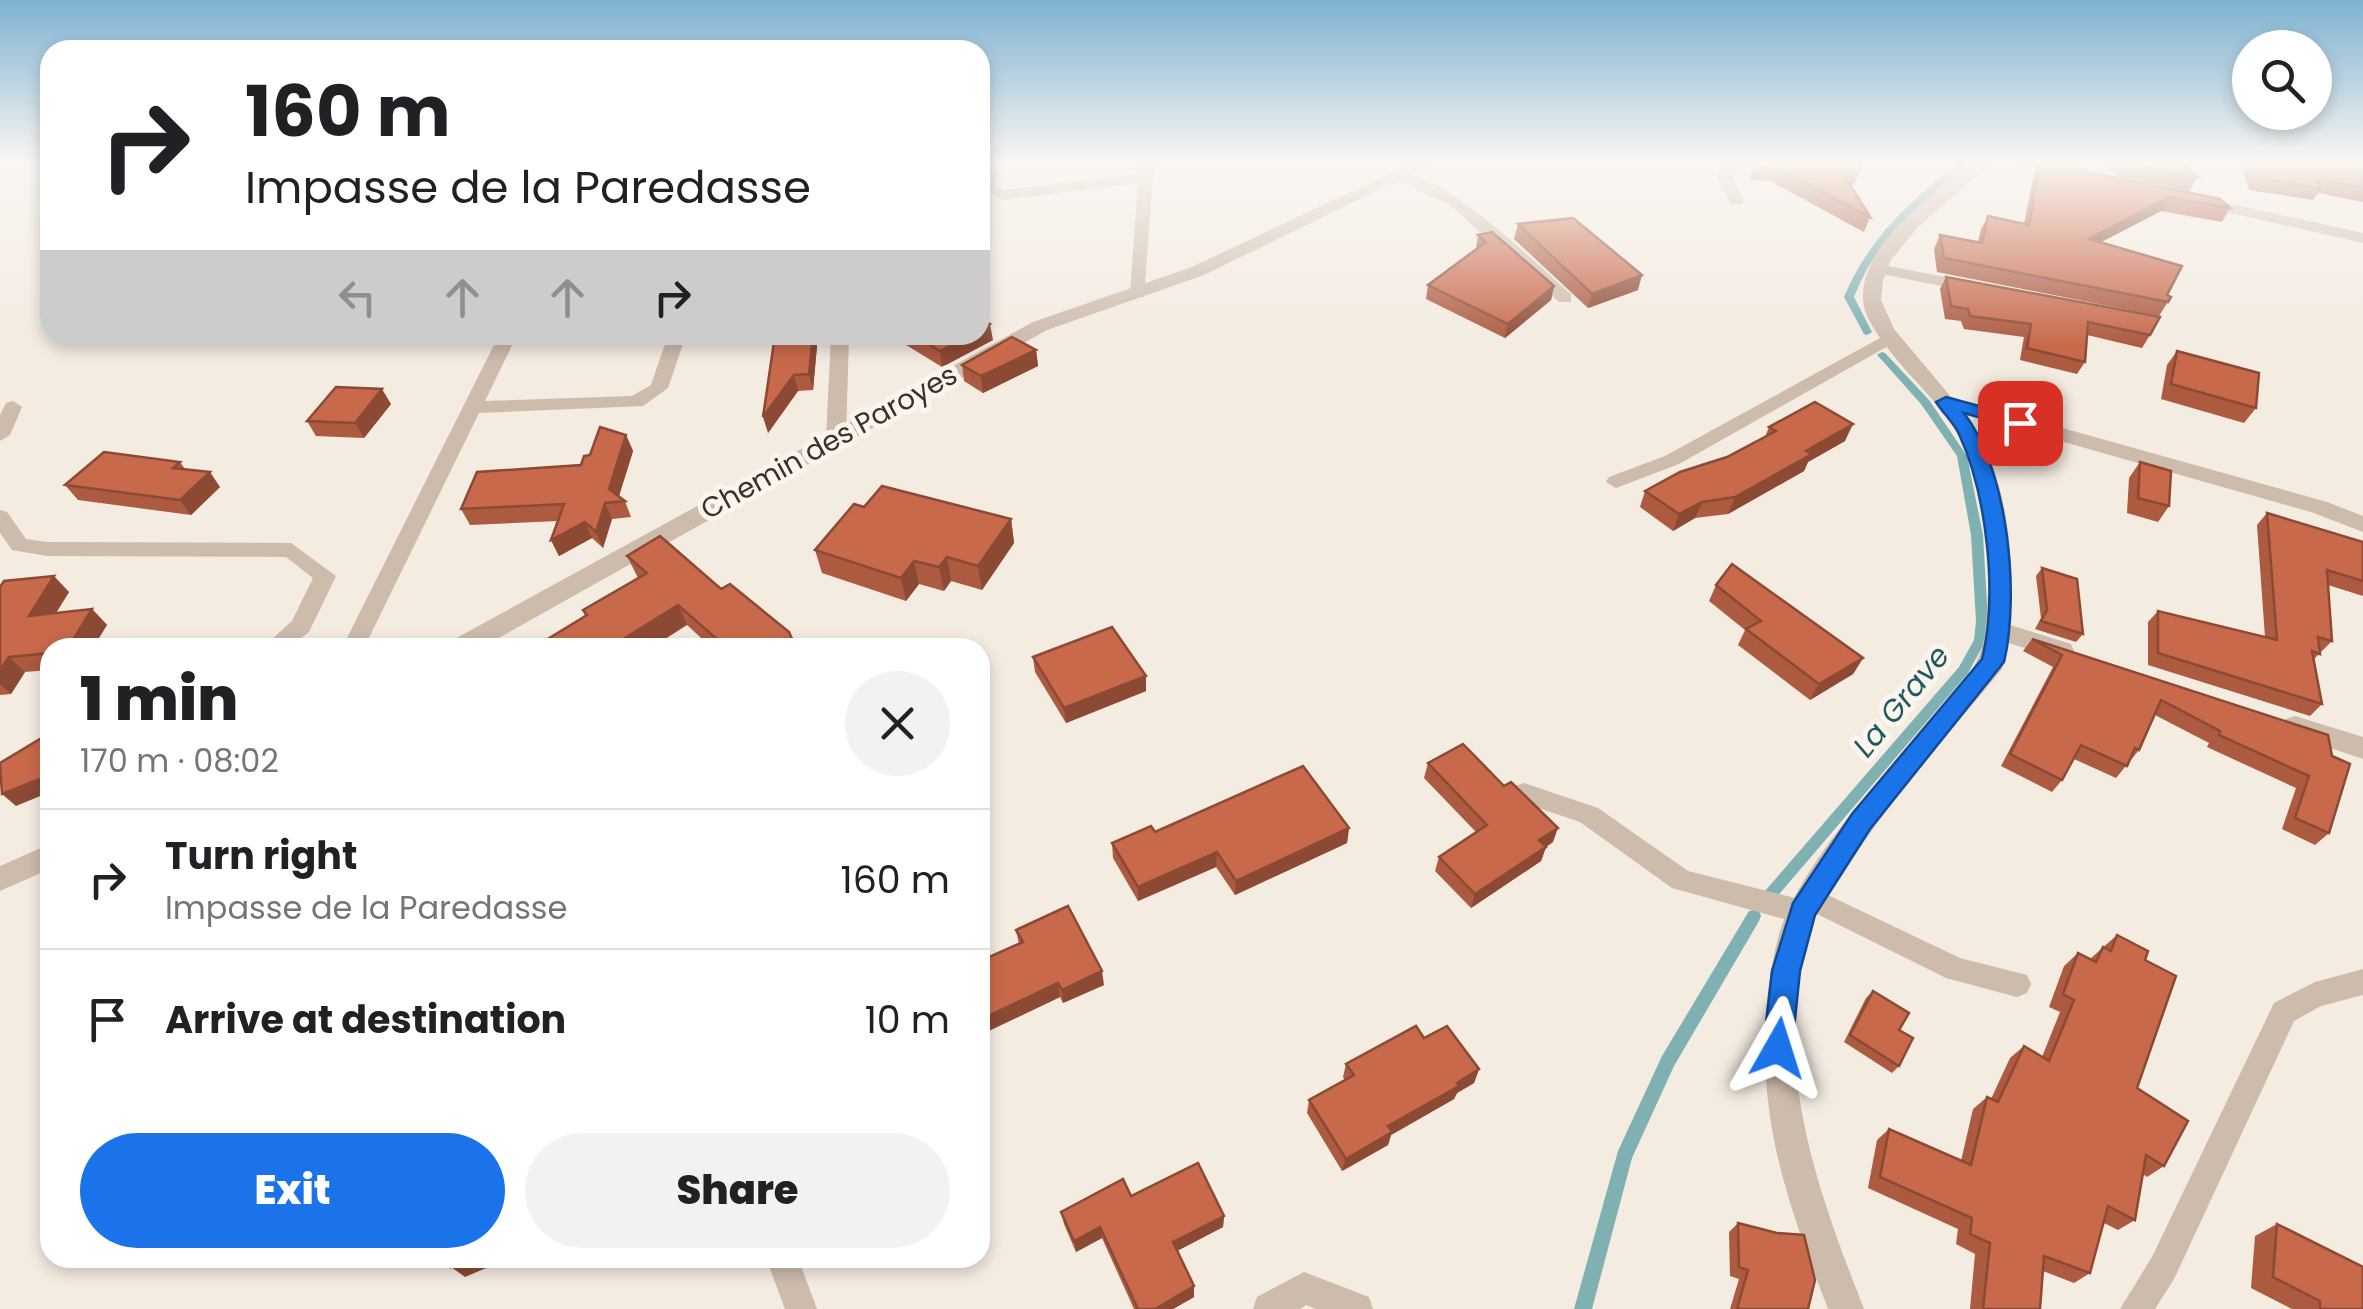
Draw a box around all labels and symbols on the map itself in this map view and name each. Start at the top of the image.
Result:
street label: Chemin des Paroyes [694,355,964,529]
pin [1978,381,2063,466]
water label: La Grave [1843,636,1959,766]
position arrow [1726,996,1830,1100]

